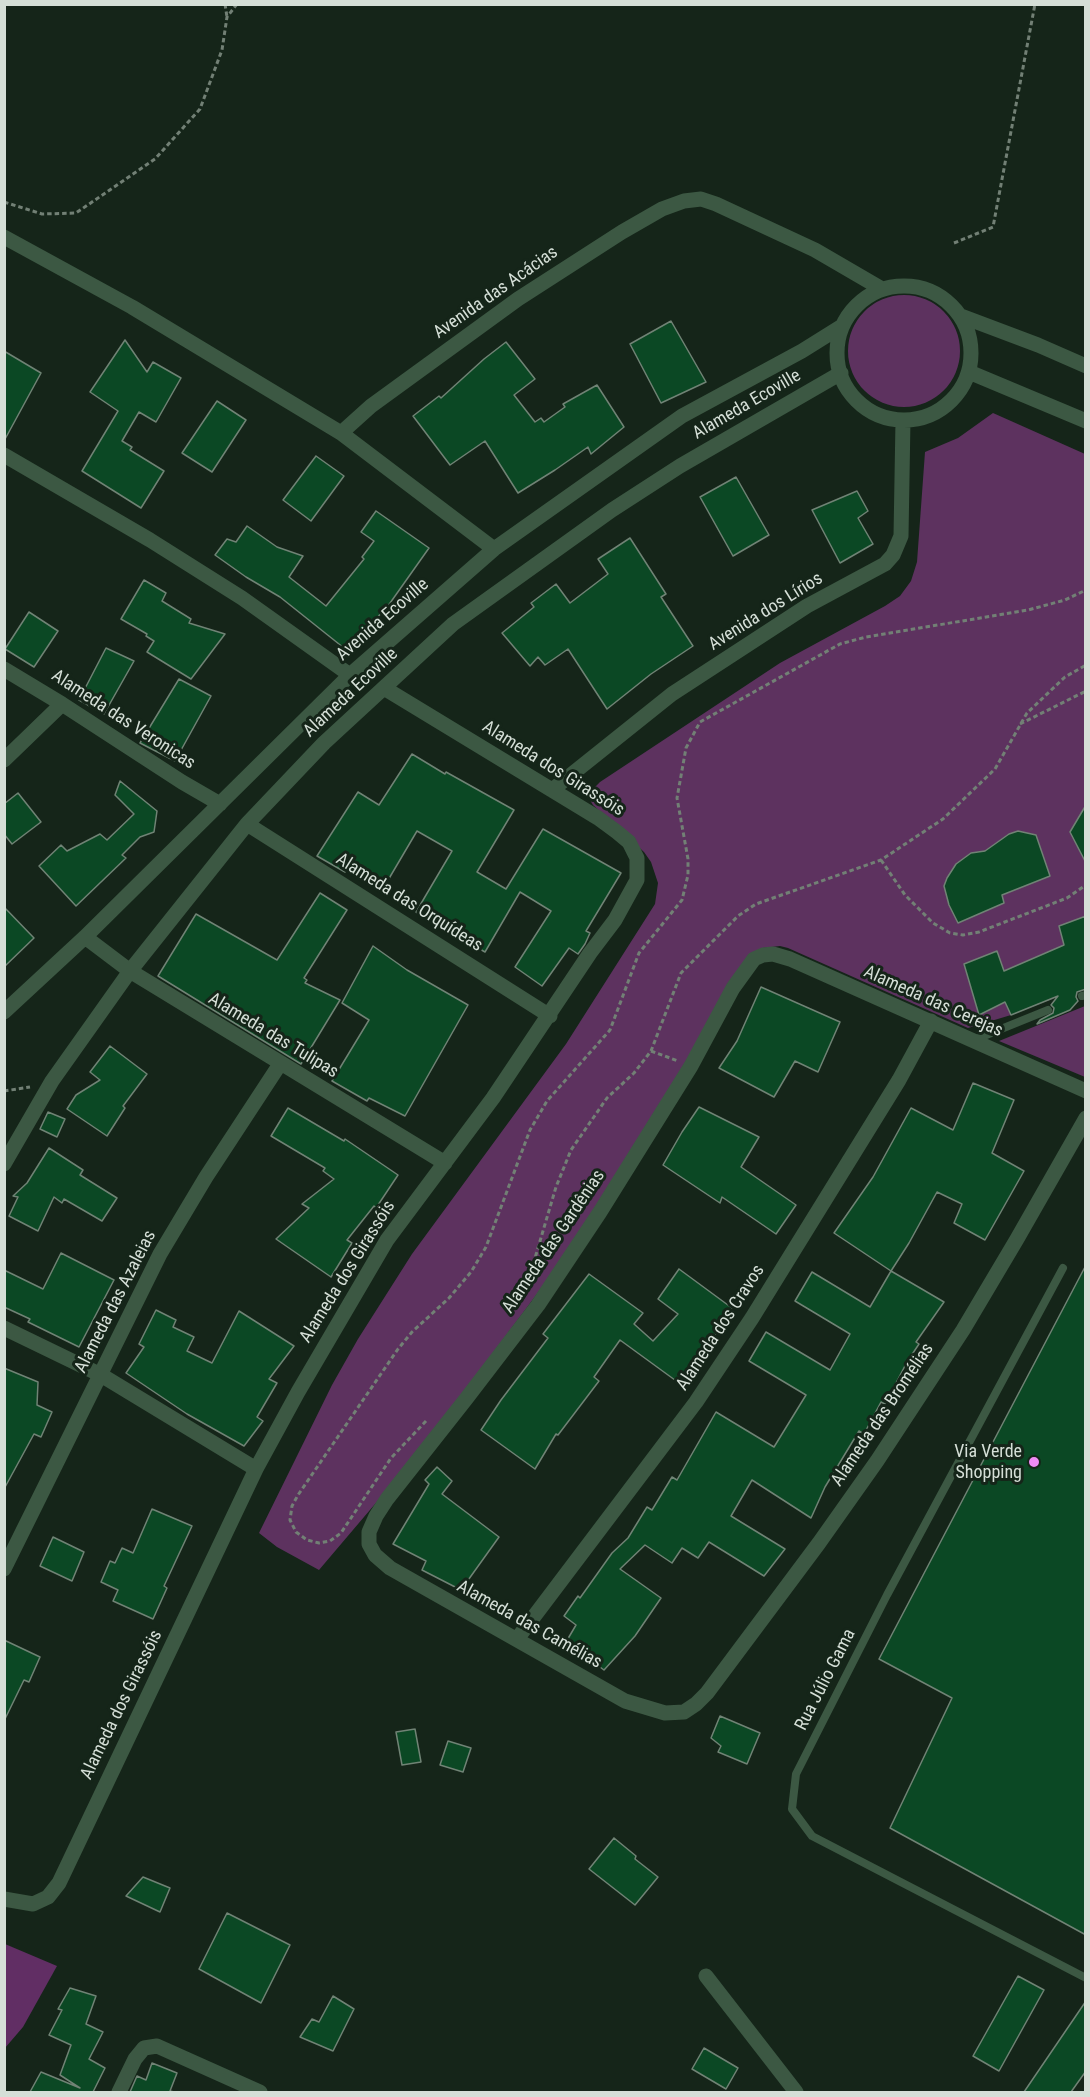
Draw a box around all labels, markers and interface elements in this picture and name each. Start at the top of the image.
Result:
street label: Avenida das Acácias [430,242,562,344]
street label: Alameda Ecoville [689,365,805,445]
street label: Avenida dos Lírios [705,568,827,656]
street label: Avenida Ecoville [333,574,433,666]
street label: Alameda Ecoville [299,644,403,742]
street label: Alameda das Veronicas [47,665,199,775]
street label: Alameda dos Girassóis [478,717,628,821]
street label: Alameda das Orquídeas [332,849,486,957]
street label: Alameda das Cerejas [860,962,1006,1042]
street label: Alameda das Tulipas [204,989,342,1083]
street label: Alameda das Gardênias [498,1166,610,1318]
street label: Alameda dos Girassóis [296,1197,400,1347]
street label: Alameda das Azaleias [71,1227,161,1377]
street label: Alameda dos Cravos [672,1261,770,1395]
street label: Alameda das Bromélias [827,1339,939,1491]
place label: Via Verde Shopping [954,1441,1022,1484]
marker: Via Verde Shopping [1027,1455,1041,1469]
street label: Alameda das Camélias [453,1576,605,1674]
street label: Rua Júlio Gama [791,1626,861,1734]
street label: Alameda dos Girassóis [76,1627,168,1783]

